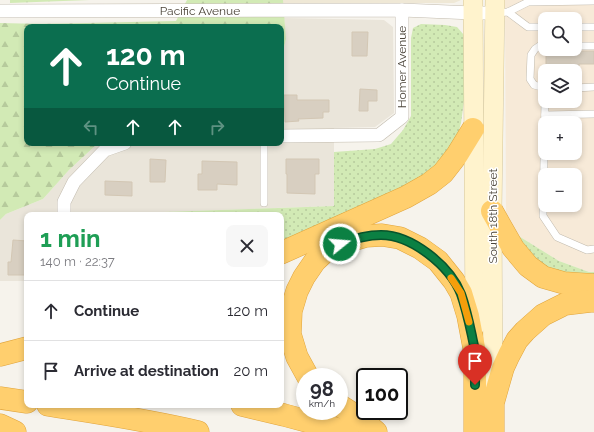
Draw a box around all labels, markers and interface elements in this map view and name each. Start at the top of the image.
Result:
street label: Pacific Avenue [160,4,240,18]
map controls [538,12,582,212]
button: search [538,12,582,56]
street label: Homer Avenue [395,26,409,108]
text: 120 m [106,39,186,72]
icon: ahead [40,40,92,92]
button: layers [538,64,582,108]
text: Continue [106,73,181,94]
icon: left [80,116,102,138]
icon: ahead [122,116,144,138]
icon: ahead [164,116,186,138]
icon: right [206,116,228,138]
button: + [538,116,582,160]
street label: South 18th Street [486,168,500,264]
button: − [538,168,582,212]
position arrow [319,223,361,265]
text: 1 min [40,224,101,253]
button: close [226,225,268,267]
text: 140 m · 22:37 [40,254,115,269]
icon: ahead [40,300,62,322]
text: Continue [74,302,139,320]
text: 120 m [227,302,268,320]
pin [458,344,492,385]
icon: arrive [464,350,486,372]
icon: arrive [40,360,62,382]
text: Arrive at destination [74,362,219,380]
text: 20 m [233,362,268,380]
speed limit sign: 100 [356,368,408,420]
text: 98 [310,377,334,401]
text: km/h [309,398,335,409]

